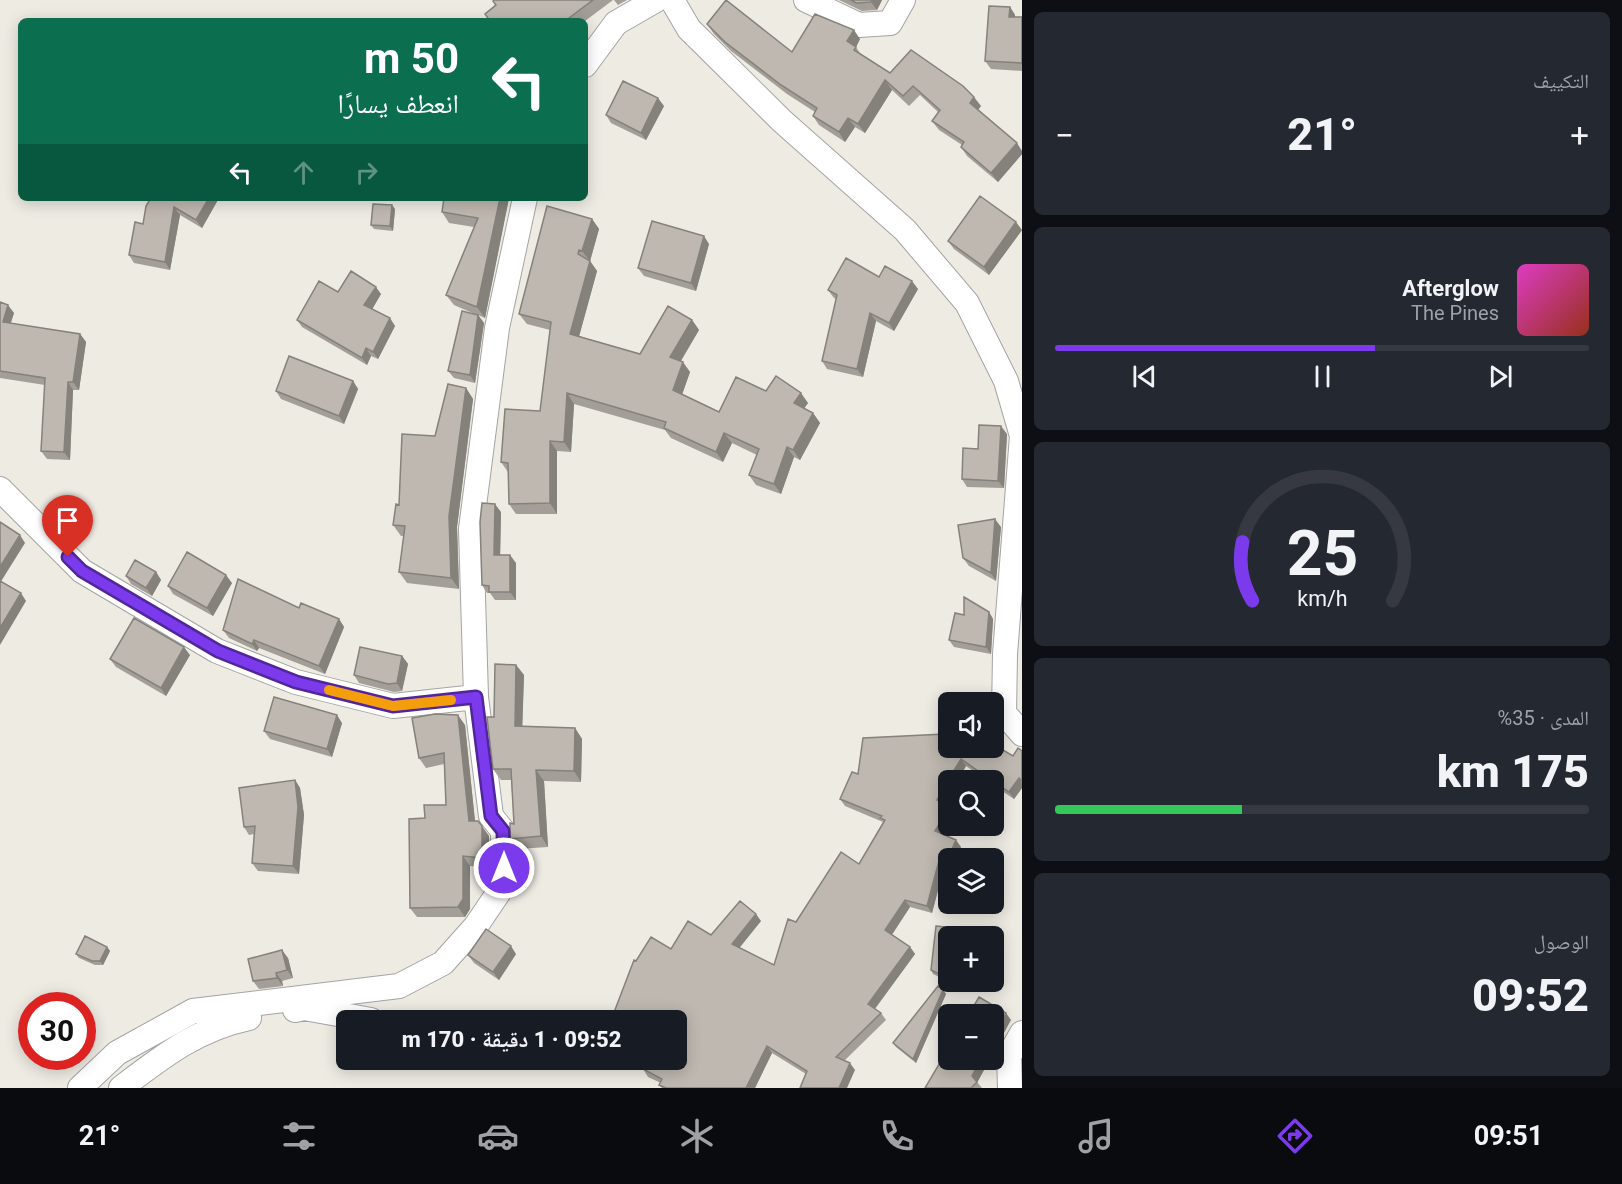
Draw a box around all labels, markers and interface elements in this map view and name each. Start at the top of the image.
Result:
text: 50 m [364,34,459,83]
icon: left [480,42,558,120]
text: التكييف [1533,69,1589,93]
text: انعطف يسارًا [337,88,459,120]
text: 21° [1287,108,1357,161]
text: − [1055,116,1074,155]
text: + [1570,116,1589,155]
icon: left [224,156,257,189]
icon: ahead [287,156,320,189]
icon: right [350,156,383,189]
text: Afterglow [1402,276,1499,301]
text: The Pines [1411,301,1499,325]
icon: previous [1128,360,1161,393]
icon: pause [1306,360,1339,393]
icon: next [1484,360,1517,393]
pin [42,495,93,557]
icon: arrive [51,504,84,537]
text: 25 [1286,517,1358,590]
text: km/h [1297,586,1347,611]
map controls [938,692,1004,1070]
button: sound [938,692,1004,758]
text: المدى · 35% [1498,706,1589,730]
text: 175 km [1437,745,1589,798]
button: search [938,770,1004,836]
position arrow [472,836,536,900]
button: layers [938,848,1004,914]
button: + [938,926,1004,992]
text: الوصول [1534,930,1589,954]
text: 09:52 [1472,969,1589,1022]
speed limit sign: 30 [18,992,96,1070]
button: − [938,1004,1004,1070]
text: 09:52 · 1 دقيقة · 170 m [402,1027,621,1052]
icon: filters [278,1115,320,1157]
icon: car [477,1115,519,1157]
icon: climate [676,1115,718,1157]
icon: phone [876,1115,918,1157]
icon: music [1075,1115,1117,1157]
icon: directions [1274,1115,1316,1157]
text: 21° [79,1120,120,1152]
text: 09:51 [1474,1120,1543,1152]

